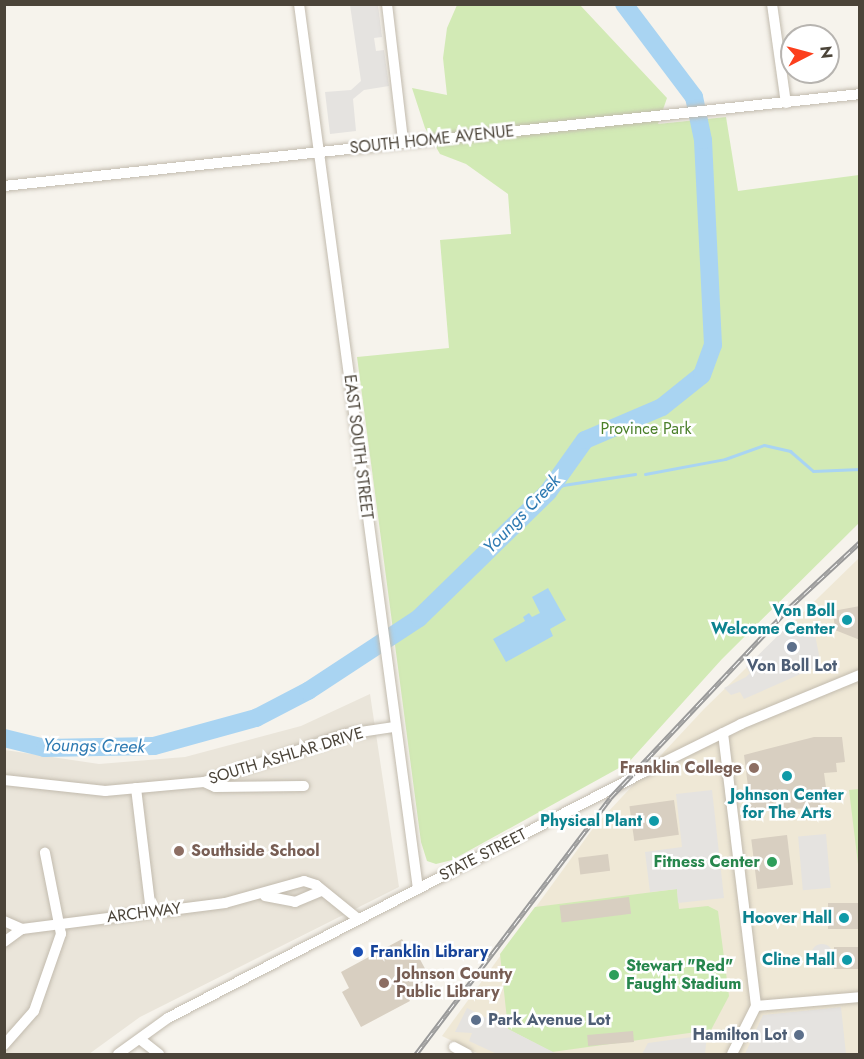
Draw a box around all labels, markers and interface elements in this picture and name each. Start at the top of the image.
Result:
north arrow [780,24,840,84]
text: N [814,45,839,60]
street label: SOUTH HOME AVENUE [349,122,515,158]
street label: EAST SOUTH STREET [340,374,376,520]
park label: Province Park [601,419,691,439]
water label: Youngs Creek [479,470,565,558]
place label: Von Boll Welcome Center [711,601,835,639]
marker: Von Boll Welcome Center [840,613,854,627]
marker: Von Boll Lot [785,640,799,654]
place label: Von Boll Lot [747,656,837,676]
street label: SOUTH ASHLAR DRIVE [206,723,366,789]
water label: Youngs Creek [43,734,145,758]
place label: Franklin College [620,758,742,778]
marker: Franklin College [747,761,761,775]
marker: Johnson Center for The Arts [780,769,794,783]
place label: Johnson Center for The Arts [730,785,844,823]
place label: Physical Plant [540,811,642,831]
marker: Physical Plant [647,814,661,828]
street label: STATE STREET [436,825,530,885]
place label: Southside School [191,841,320,861]
marker: Southside School [172,844,186,858]
place label: Fitness Center [653,852,760,872]
marker: Fitness Center [765,855,779,869]
street label: ARCHWAY [106,899,182,927]
place label: Hoover Hall [742,908,832,928]
marker: Hoover Hall [837,911,851,925]
place label: Franklin Library [370,942,488,962]
marker: Franklin Library [351,945,365,959]
place label: Cline Hall [762,950,835,970]
marker: Cline Hall [840,953,854,967]
place label: Stewart "Red" Faught Stadium [626,956,741,994]
place label: Johnson County Public Library [396,964,512,1002]
marker: Stewart "Red" Faught Stadium [607,968,621,982]
marker: Johnson County Public Library [377,976,391,990]
place label: Park Avenue Lot [488,1010,610,1030]
marker: Park Avenue Lot [469,1013,483,1027]
place label: Hamilton Lot [692,1025,787,1045]
marker: Hamilton Lot [792,1028,806,1042]

